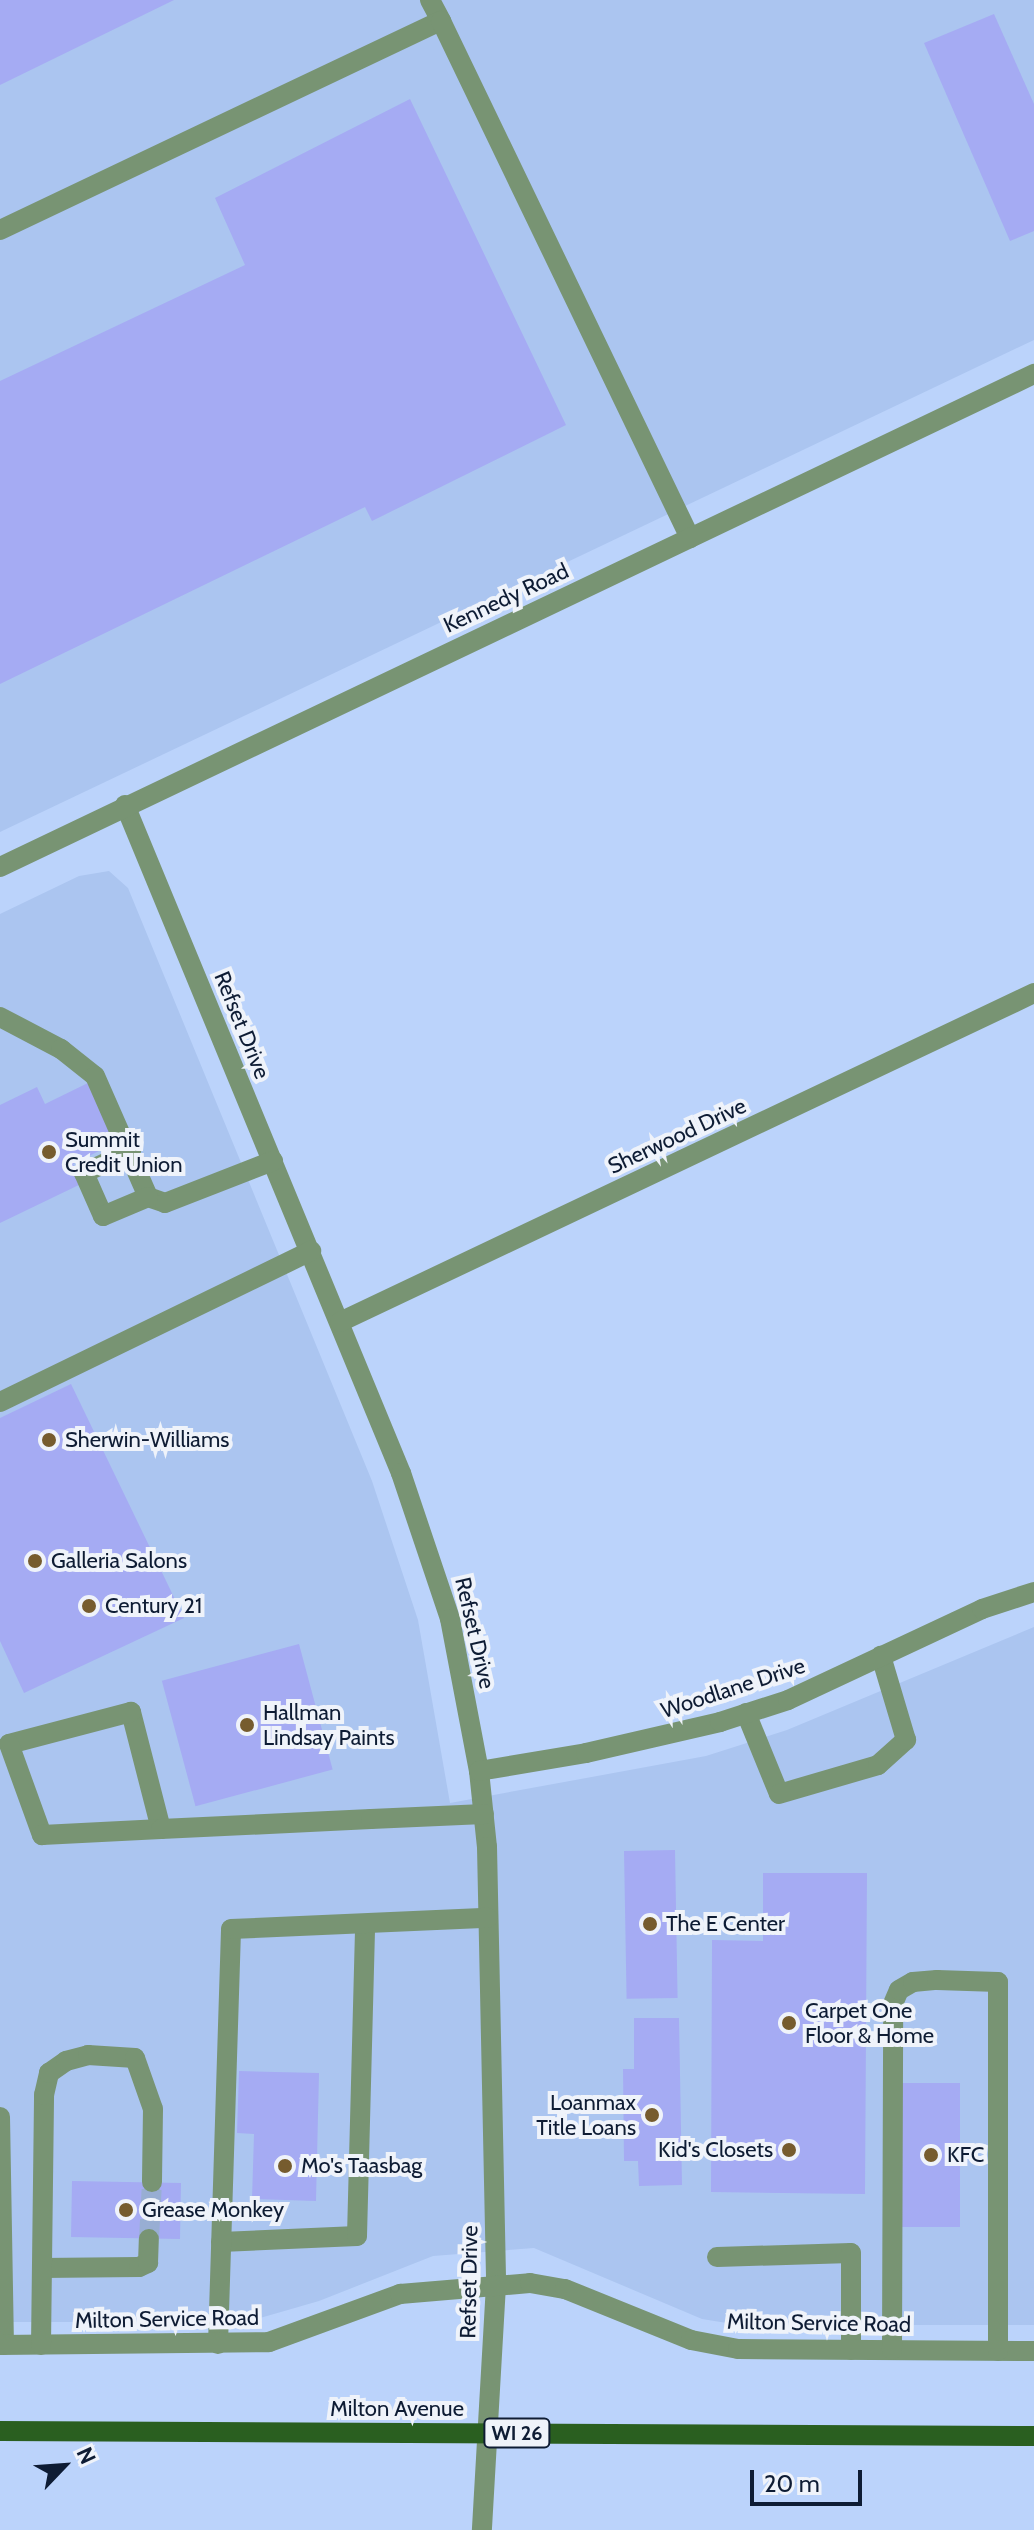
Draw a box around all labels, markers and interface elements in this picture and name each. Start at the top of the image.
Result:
street label: Kennedy Road [439,558,573,638]
street label: Refset Drive [209,967,275,1083]
street label: Sherwood Drive [604,1092,750,1180]
place label: Summit Credit Union [65,1126,183,1178]
marker: Summit Credit Union [40,1143,58,1161]
place label: Sherwin-Williams [65,1427,229,1453]
marker: Sherwin-Williams [40,1431,58,1449]
place label: Galleria Salons [51,1548,187,1574]
marker: Galleria Salons [26,1552,44,1570]
street label: Refset Drive [449,1575,501,1691]
place label: Century 21 [105,1593,202,1619]
marker: Century 21 [80,1597,98,1615]
street label: Woodlane Drive [658,1652,808,1724]
place label: Hallman Lindsay Paints [263,1699,395,1750]
marker: Hallman Lindsay Paints [238,1716,256,1734]
place label: The E Center [666,1911,785,1937]
marker: The E Center [641,1915,659,1933]
place label: Carpet One Floor & Home [805,1997,934,2048]
marker: Carpet One Floor & Home [780,2014,798,2032]
place label: Loanmax Title Loans [536,2089,636,2140]
marker: Loanmax Title Loans [643,2106,661,2124]
place label: Kid's Closets [658,2137,773,2163]
marker: Kid's Closets [780,2141,798,2159]
place label: KFC [947,2142,984,2168]
marker: KFC [922,2146,940,2164]
place label: Mo's Taasbag [301,2153,422,2179]
marker: Mo's Taasbag [276,2157,294,2175]
place label: Grease Monkey [142,2197,284,2223]
marker: Grease Monkey [117,2201,135,2219]
street label: Refset Drive [455,2225,483,2339]
street label: Milton Service Road [75,2304,259,2334]
street label: Milton Service Road [727,2308,911,2338]
street label: Milton Avenue [330,2396,464,2422]
road number: WI 26 [483,2417,551,2449]
north arrow [24,2426,104,2506]
text: N [71,2443,102,2468]
scale bar [754,2454,866,2504]
text: 20 m [764,2469,820,2498]

